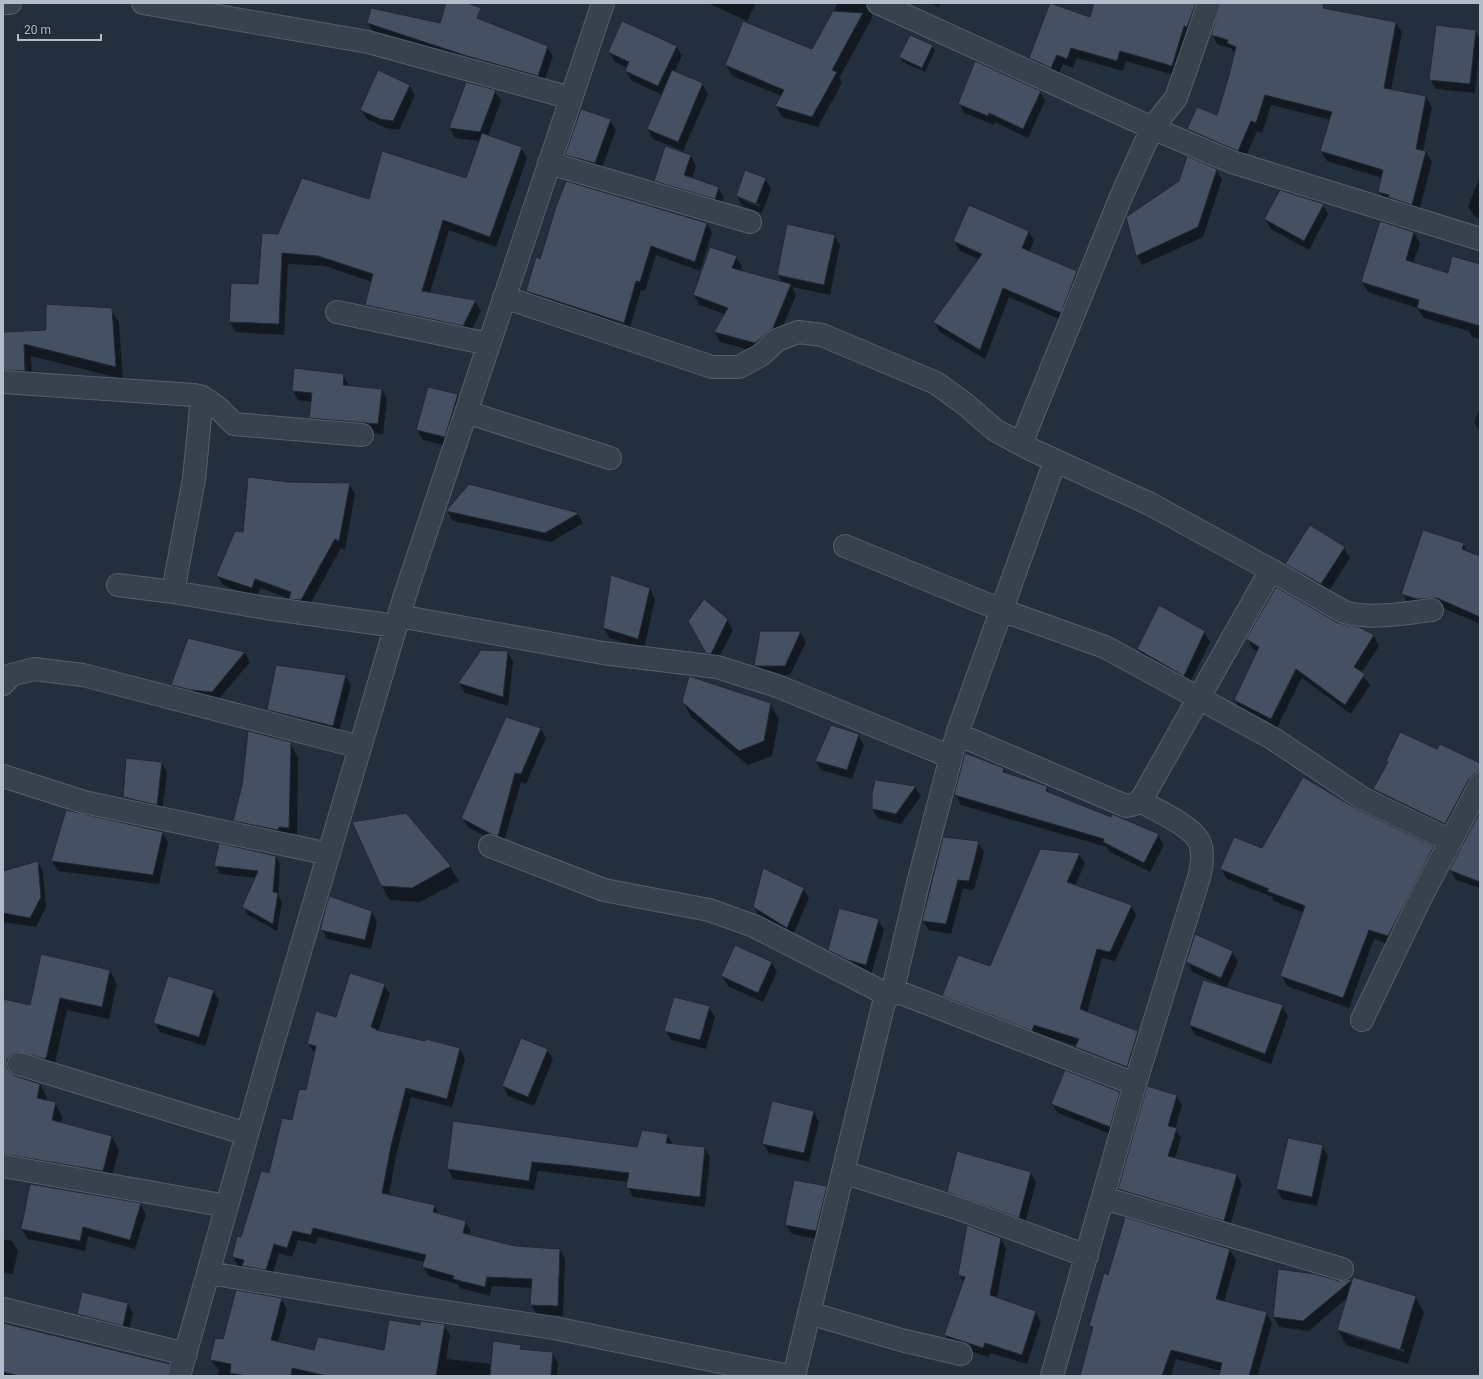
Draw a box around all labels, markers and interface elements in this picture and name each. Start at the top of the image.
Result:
scale bar [18,16,101,42]
text: 20 m [24,23,51,37]

